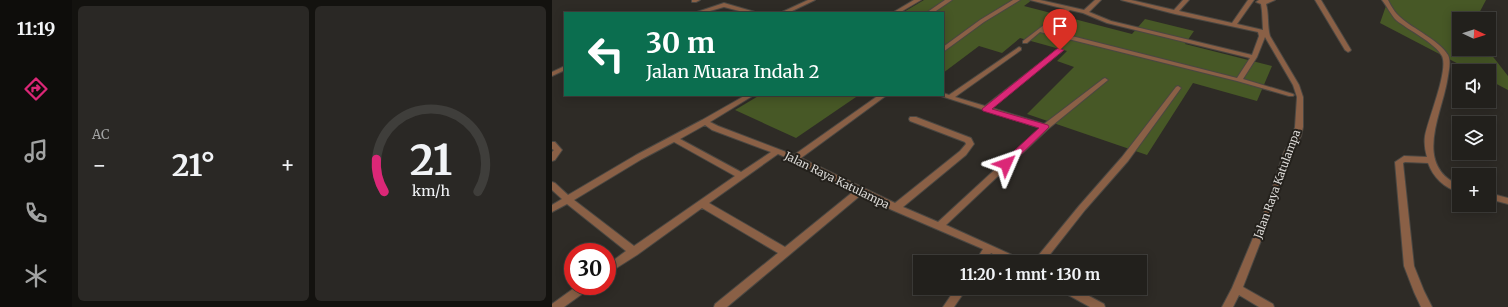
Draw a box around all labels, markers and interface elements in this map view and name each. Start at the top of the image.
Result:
pin [1043,9,1077,50]
north arrow [1452,12,1496,56]
map controls [1452,12,1496,212]
icon: arrive [1049,15,1071,37]
text: 11:19 [17,17,55,40]
text: 30 m [646,25,715,61]
icon: left [580,28,632,80]
text: Jalan Muara Indah 2 [646,60,819,83]
button: sound [1452,64,1496,108]
icon: directions [22,75,50,103]
button: layers [1452,116,1496,160]
text: AC [92,126,109,143]
street label: Jalan Raya Katulampa [1250,128,1303,241]
text: 21 [409,133,452,185]
icon: music [22,137,50,165]
position arrow [985,143,1027,185]
text: 21° [172,146,215,184]
street label: Jalan Raya Katulampa [781,148,892,212]
text: − [92,151,107,179]
text: + [280,151,295,179]
button: + [1452,168,1496,212]
text: km/h [412,181,450,199]
icon: phone [22,199,50,227]
speed limit sign: 30 [564,243,616,295]
icon: climate [22,262,50,290]
text: 11:20 · 1 mnt · 130 m [960,265,1100,284]

